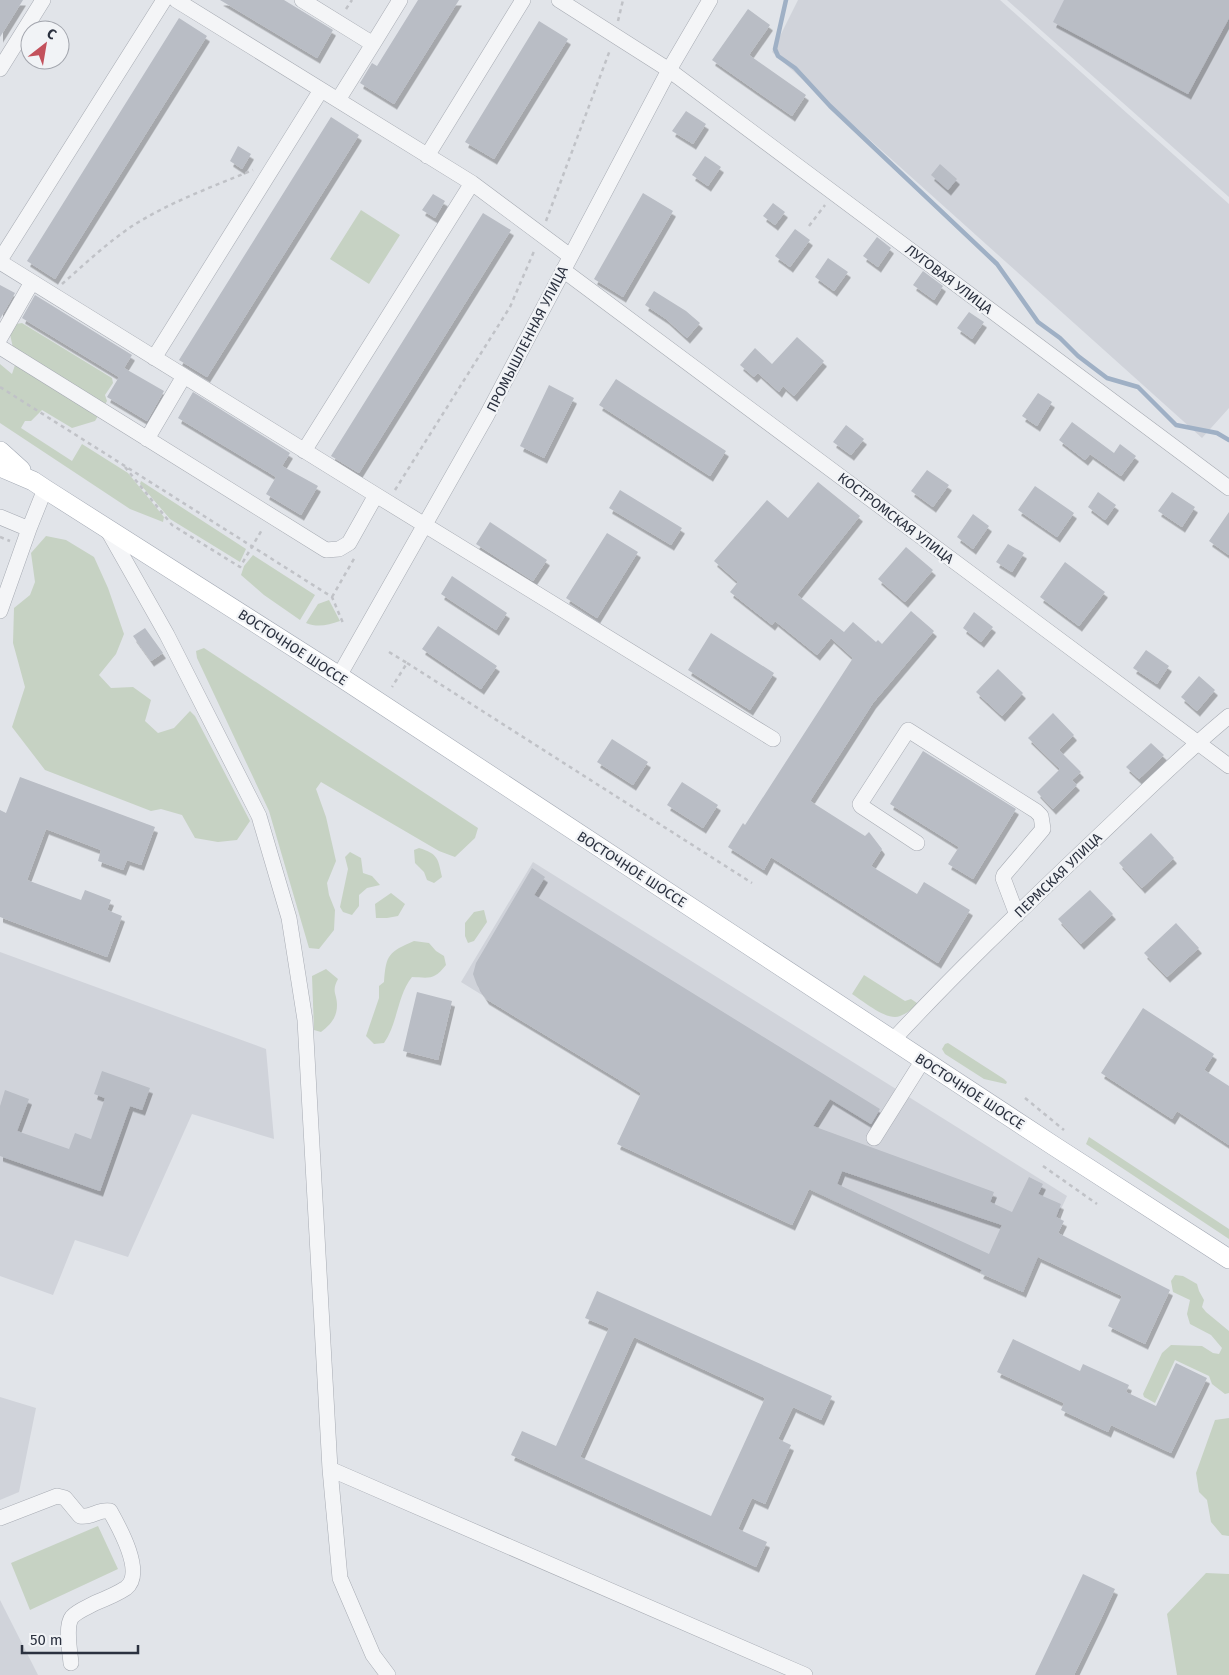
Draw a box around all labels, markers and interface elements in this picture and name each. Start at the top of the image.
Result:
north arrow [20,20,70,70]
text: С [44,25,59,44]
street label: ЛУГОВАЯ УЛИЦА [902,241,996,318]
street label: ПРОМЫШЛЕННАЯ УЛИЦА [483,263,572,415]
street label: КОСТРОМСКАЯ УЛИЦА [834,469,957,568]
street label: ВОСТОЧНОЕ ШОССЕ [235,606,351,689]
street label: ВОСТОЧНОЕ ШОССЕ [574,828,690,911]
street label: ПЕРМСКАЯ УЛИЦА [1011,829,1106,921]
street label: ВОСТОЧНОЕ ШОССЕ [912,1050,1028,1133]
scale bar [22,1622,139,1654]
text: 50 m [30,1631,63,1649]

